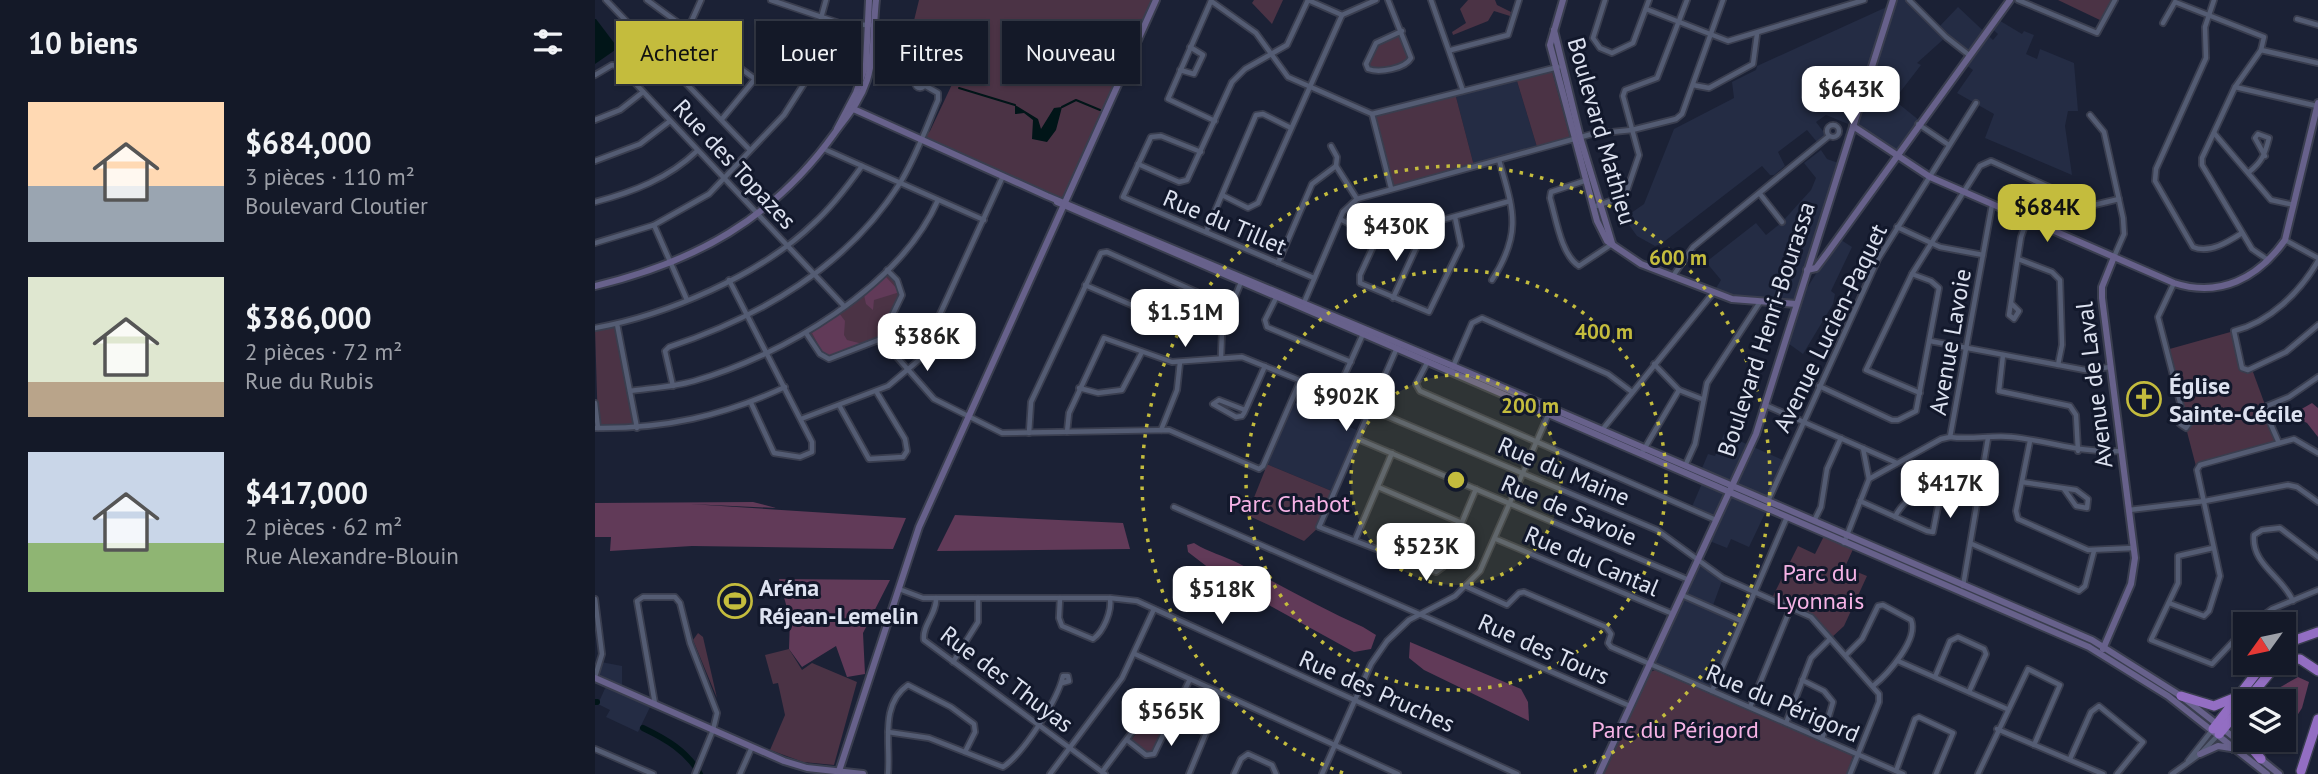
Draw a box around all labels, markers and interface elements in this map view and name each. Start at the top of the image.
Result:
chip: Acheter [616,21,742,84]
chip: Louer [756,21,861,84]
chip: Filtres [875,21,988,84]
chip: Nouveau [1002,21,1140,84]
text: 10 biens [28,23,138,62]
icon: filters [529,23,567,61]
street label: Boulevard Mathieu [1560,34,1644,228]
pin: $643K [1802,66,1900,126]
text: $643K [1818,74,1884,103]
street label: Rue des Topazes [667,92,803,236]
text: $684,000 [245,123,372,162]
icon: home [84,130,168,214]
text: 3 pièces · 110 m² [245,162,415,191]
street label: Rue du Tillet [1159,182,1291,262]
pin: $684K [1998,184,2096,244]
text: Boulevard Cloutier [245,191,428,220]
text: $684K [2014,192,2080,221]
street label: Boulevard Henri-Bourassa [1710,198,1822,460]
pin: $430K [1347,204,1445,263]
text: $430K [1363,211,1429,240]
street label: Avenue Lucien-Paquet [1766,219,1894,437]
text: 600 m [1649,244,1707,271]
street label: Avenue Lavoie [1922,266,1978,418]
pin: $1.51M [1128,290,1242,349]
text: $1.51M [1147,297,1223,326]
text: $386,000 [245,298,372,337]
street label: Avenue de Laval [2068,300,2120,470]
icon: home [84,305,168,389]
pin: $386K [878,314,976,373]
text: 400 m [1575,318,1633,345]
text: $386K [894,321,960,350]
text: 2 pièces · 72 m² [245,337,402,366]
text: Rue du Rubis [245,366,374,395]
place label: Église Sainte-Cécile [2169,370,2303,429]
pin: $902K [1297,374,1395,433]
church icon: Église Sainte-Cécile [2125,380,2163,418]
text: $902K [1313,381,1379,410]
text: 200 m [1501,392,1559,419]
street label: Rue du Maine [1493,429,1635,513]
pin: $417K [1901,461,1999,520]
street label: Rue de Savoie [1496,467,1642,553]
centre of rings [1444,468,1468,492]
text: $417K [1917,468,1983,497]
text: $417,000 [245,473,368,512]
icon: home [84,480,168,564]
park label: Parc Chabot [1228,488,1350,519]
text: 2 pièces · 62 m² [245,512,402,541]
street label: Rue du Cantal [1520,519,1664,603]
pin: $523K [1377,524,1475,583]
text: $523K [1393,531,1459,560]
text: Rue Alexandre-Blouin [245,541,459,570]
park label: Parc du Lyonnais [1776,557,1864,616]
pin: $518K [1173,566,1271,626]
place label: Aréna Réjean‑Lemelin [759,572,919,631]
text: $518K [1189,574,1255,603]
sports icon: Aréna Réjean‑Lemelin [716,582,754,620]
street label: Rue des Tours [1473,606,1615,692]
north arrow [2233,612,2296,676]
map controls [2233,612,2296,752]
street label: Rue des Thuyas [934,619,1080,739]
street label: Rue des Pruches [1294,643,1460,739]
street label: Rue du Périgord [1701,657,1865,749]
pin: $565K [1122,688,1220,748]
button: layers [2233,689,2296,752]
text: $565K [1138,696,1204,725]
park label: Parc du Périgord [1591,714,1759,745]

